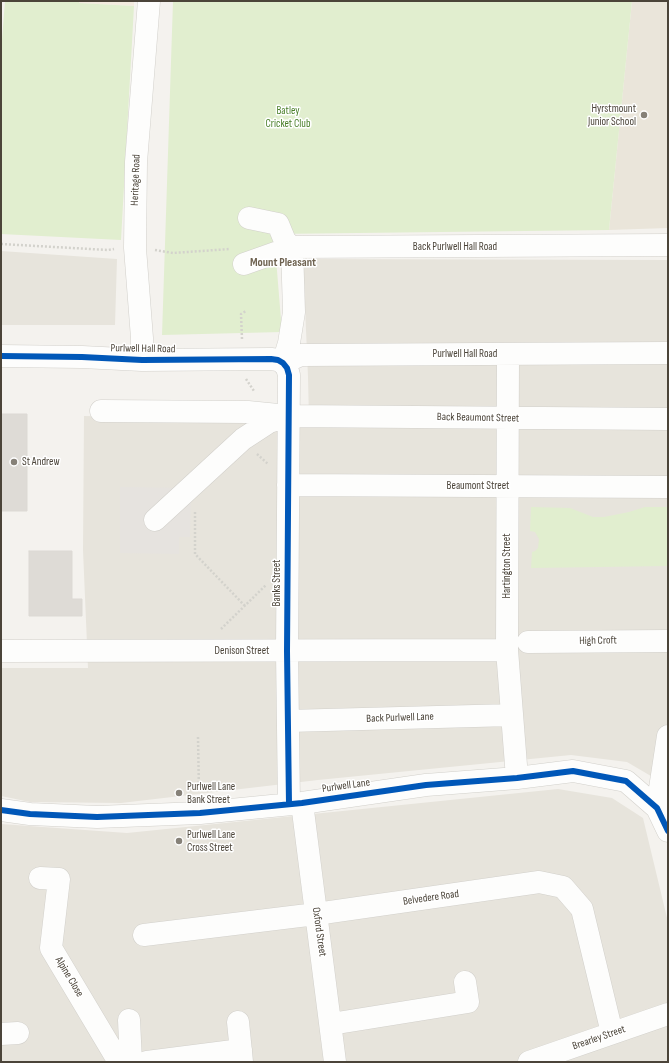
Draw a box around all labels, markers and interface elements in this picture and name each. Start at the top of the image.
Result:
place label: Hyrstmount Junior School [588,102,636,128]
park label: Batley Cricket Club [266,104,310,130]
marker: Hyrstmount Junior School [639,110,649,120]
street label: Heritage Road [129,154,143,206]
street label: Back Purlwell Hall Road [413,240,497,254]
district label: Mount Pleasant [250,256,316,270]
street label: Purlwell Hall Road [110,342,176,356]
street label: Purlwell Hall Road [433,347,497,361]
street label: Back Beaumont Street [437,411,519,425]
place label: St Andrew [22,455,60,469]
marker: St Andrew [9,457,19,467]
street label: Beaumont Street [447,479,509,493]
street label: Hartington Street [500,533,514,599]
street label: Banks Street [270,560,284,606]
street label: High Croft [579,634,617,648]
street label: Denison Street [215,644,269,658]
street label: Back Purlwell Lane [366,710,434,726]
street label: Purlwell Lane [321,776,371,796]
place label: Purlwell Lane Bank Street [187,780,235,806]
marker: Purlwell Lane Bank Street [174,788,184,798]
place label: Purlwell Lane Cross Street [187,828,235,854]
marker: Purlwell Lane Cross Street [174,836,184,846]
street label: Belvedere Road [402,888,460,908]
street label: Oxford Street [309,907,329,957]
street label: Alpine Close [52,954,86,1000]
street label: Brearley Street [571,1023,627,1053]

